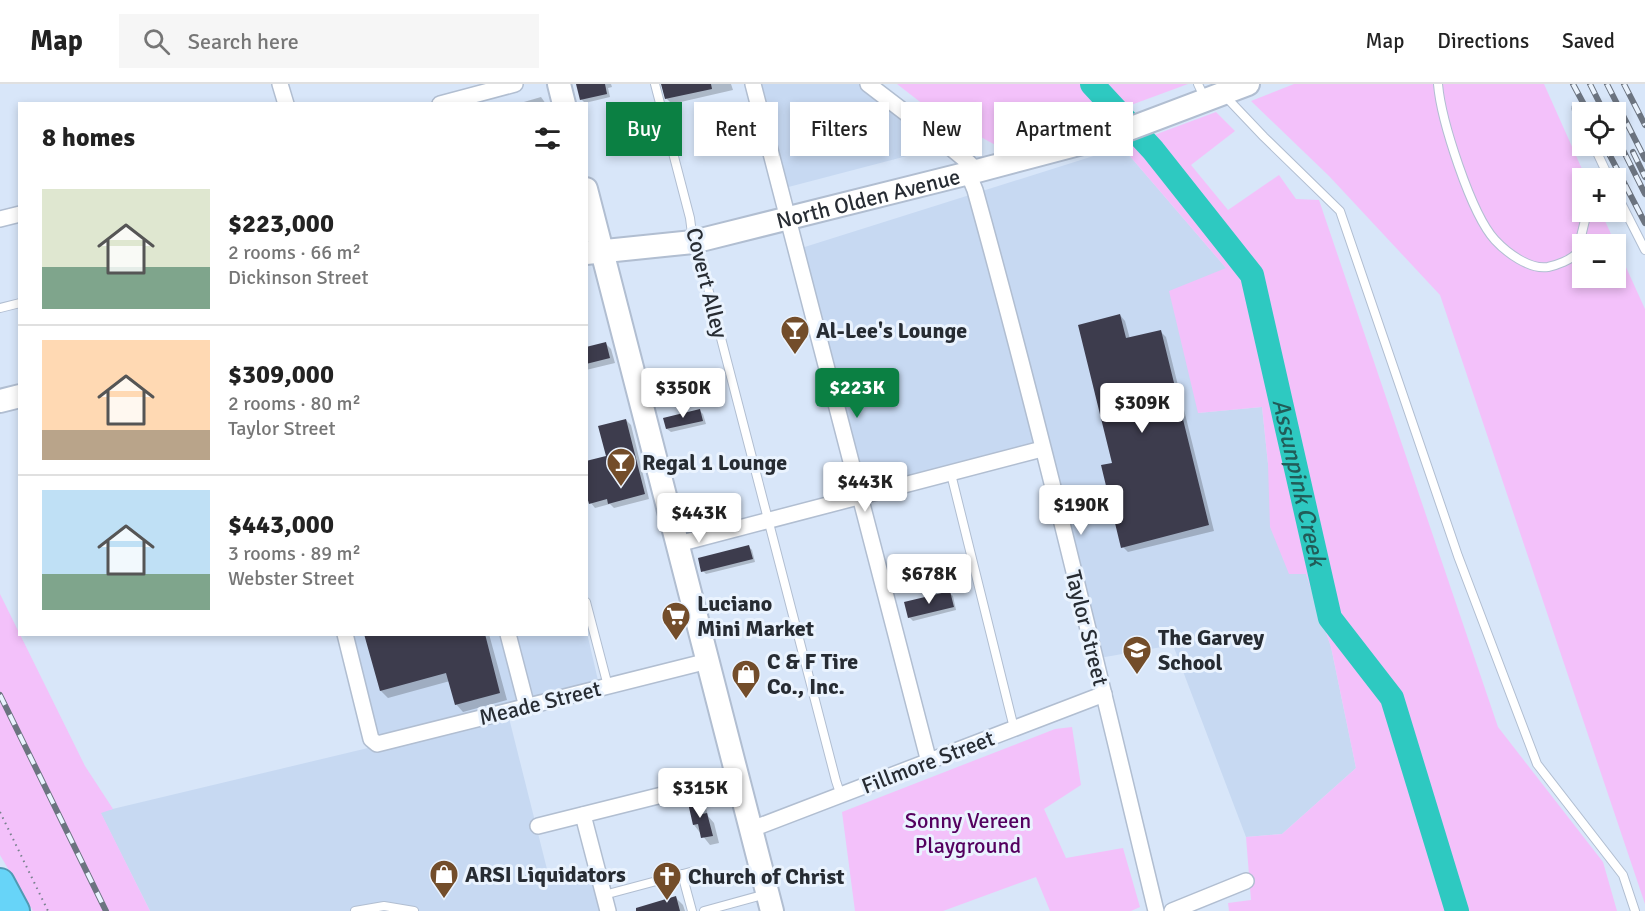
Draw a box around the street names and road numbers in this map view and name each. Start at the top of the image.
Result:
street label: North Olden Avenue [773,162,963,234]
street label: Covert Alley [680,225,734,342]
street label: Taylor Street [1060,567,1114,689]
street label: Meade Street [476,675,604,731]
street label: Fillmore Street [858,724,998,800]

